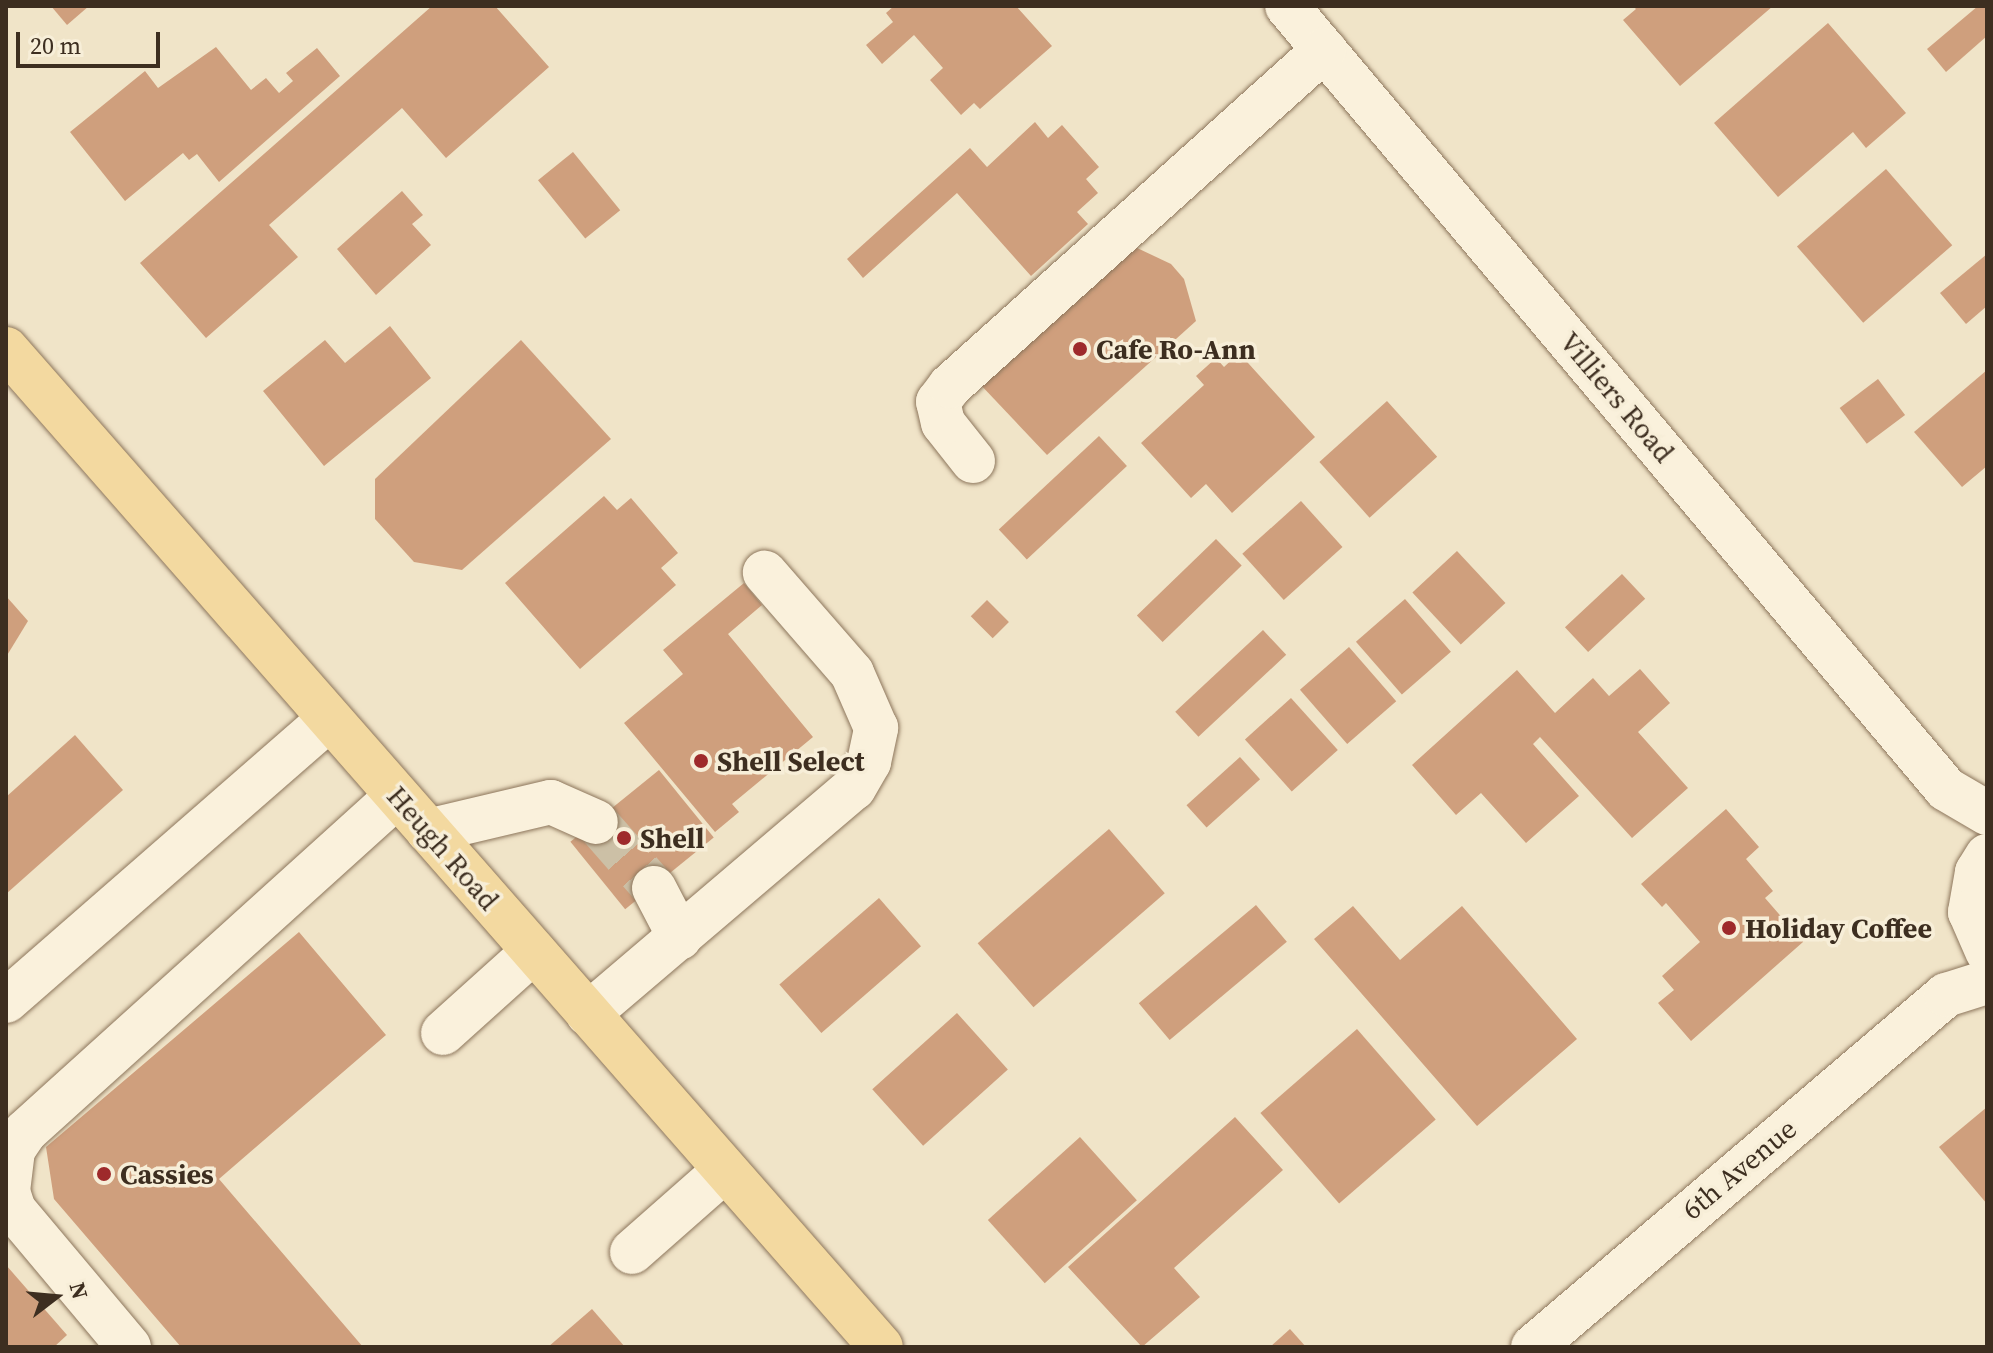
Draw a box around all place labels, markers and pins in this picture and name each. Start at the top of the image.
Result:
place label: Cafe Ro-Ann [1096,332,1256,366]
marker: Cafe Ro-Ann [1071,340,1089,358]
place label: Shell Select [717,744,865,778]
marker: Shell Select [692,752,710,770]
place label: Shell [640,821,705,855]
marker: Shell [615,829,633,847]
place label: Holiday Coffee [1745,911,1932,945]
marker: Holiday Coffee [1720,919,1738,937]
place label: Cassies [120,1157,214,1191]
marker: Cassies [95,1165,113,1183]

